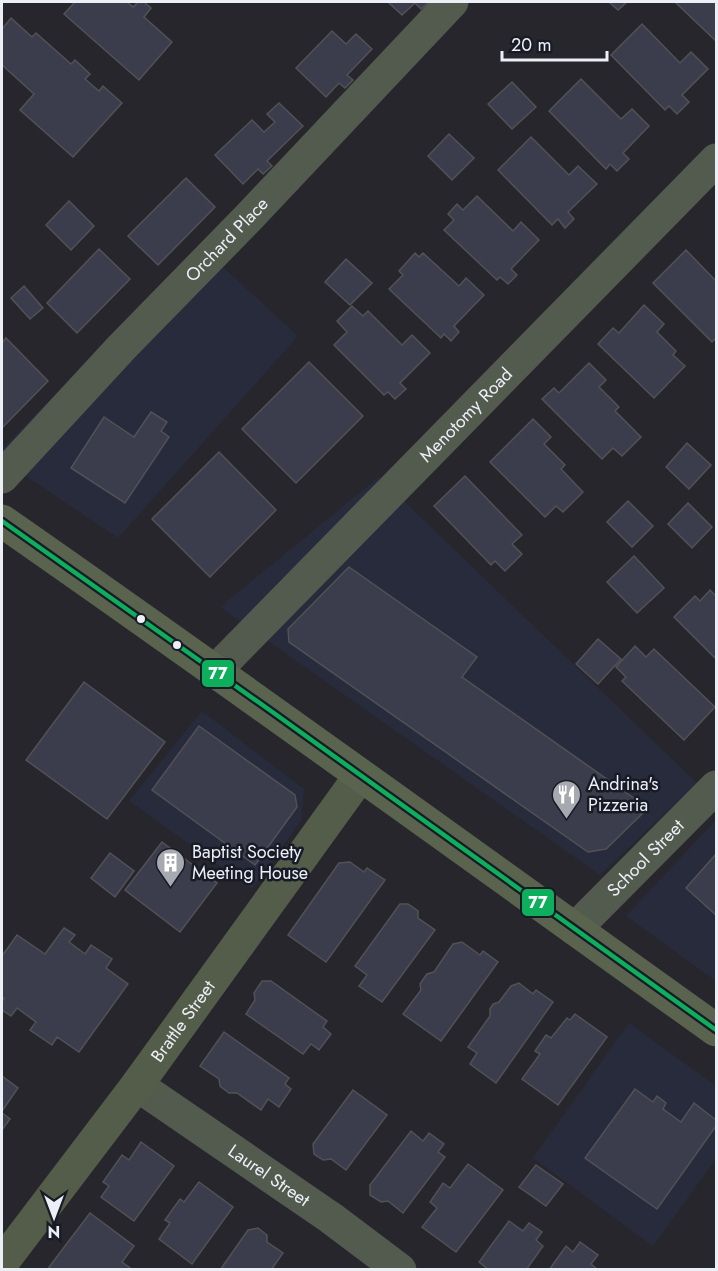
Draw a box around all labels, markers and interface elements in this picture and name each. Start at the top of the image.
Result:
scale bar [502,24,607,62]
text: 20 m [511,32,551,58]
street label: Orchard Place [179,191,274,288]
street label: Menotomy Road [413,362,518,468]
unlabelled marker [135,613,147,625]
unlabelled marker [171,639,183,651]
line badge: 77 [201,659,235,688]
text: 77 [208,662,228,685]
place label: Andrina's Pizzeria [588,771,659,818]
restaurant icon: Andrina's Pizzeria [551,778,583,820]
street label: School Street [601,813,690,903]
place label: Baptist Society Meeting House [192,839,308,886]
building icon: Baptist Society Meeting House [155,846,187,888]
line badge: 77 [521,888,555,917]
text: 77 [528,891,548,914]
street label: Brattle Street [145,974,222,1068]
street label: Laurel Street [223,1138,316,1213]
north arrow [24,1187,84,1247]
text: N [48,1220,60,1243]

